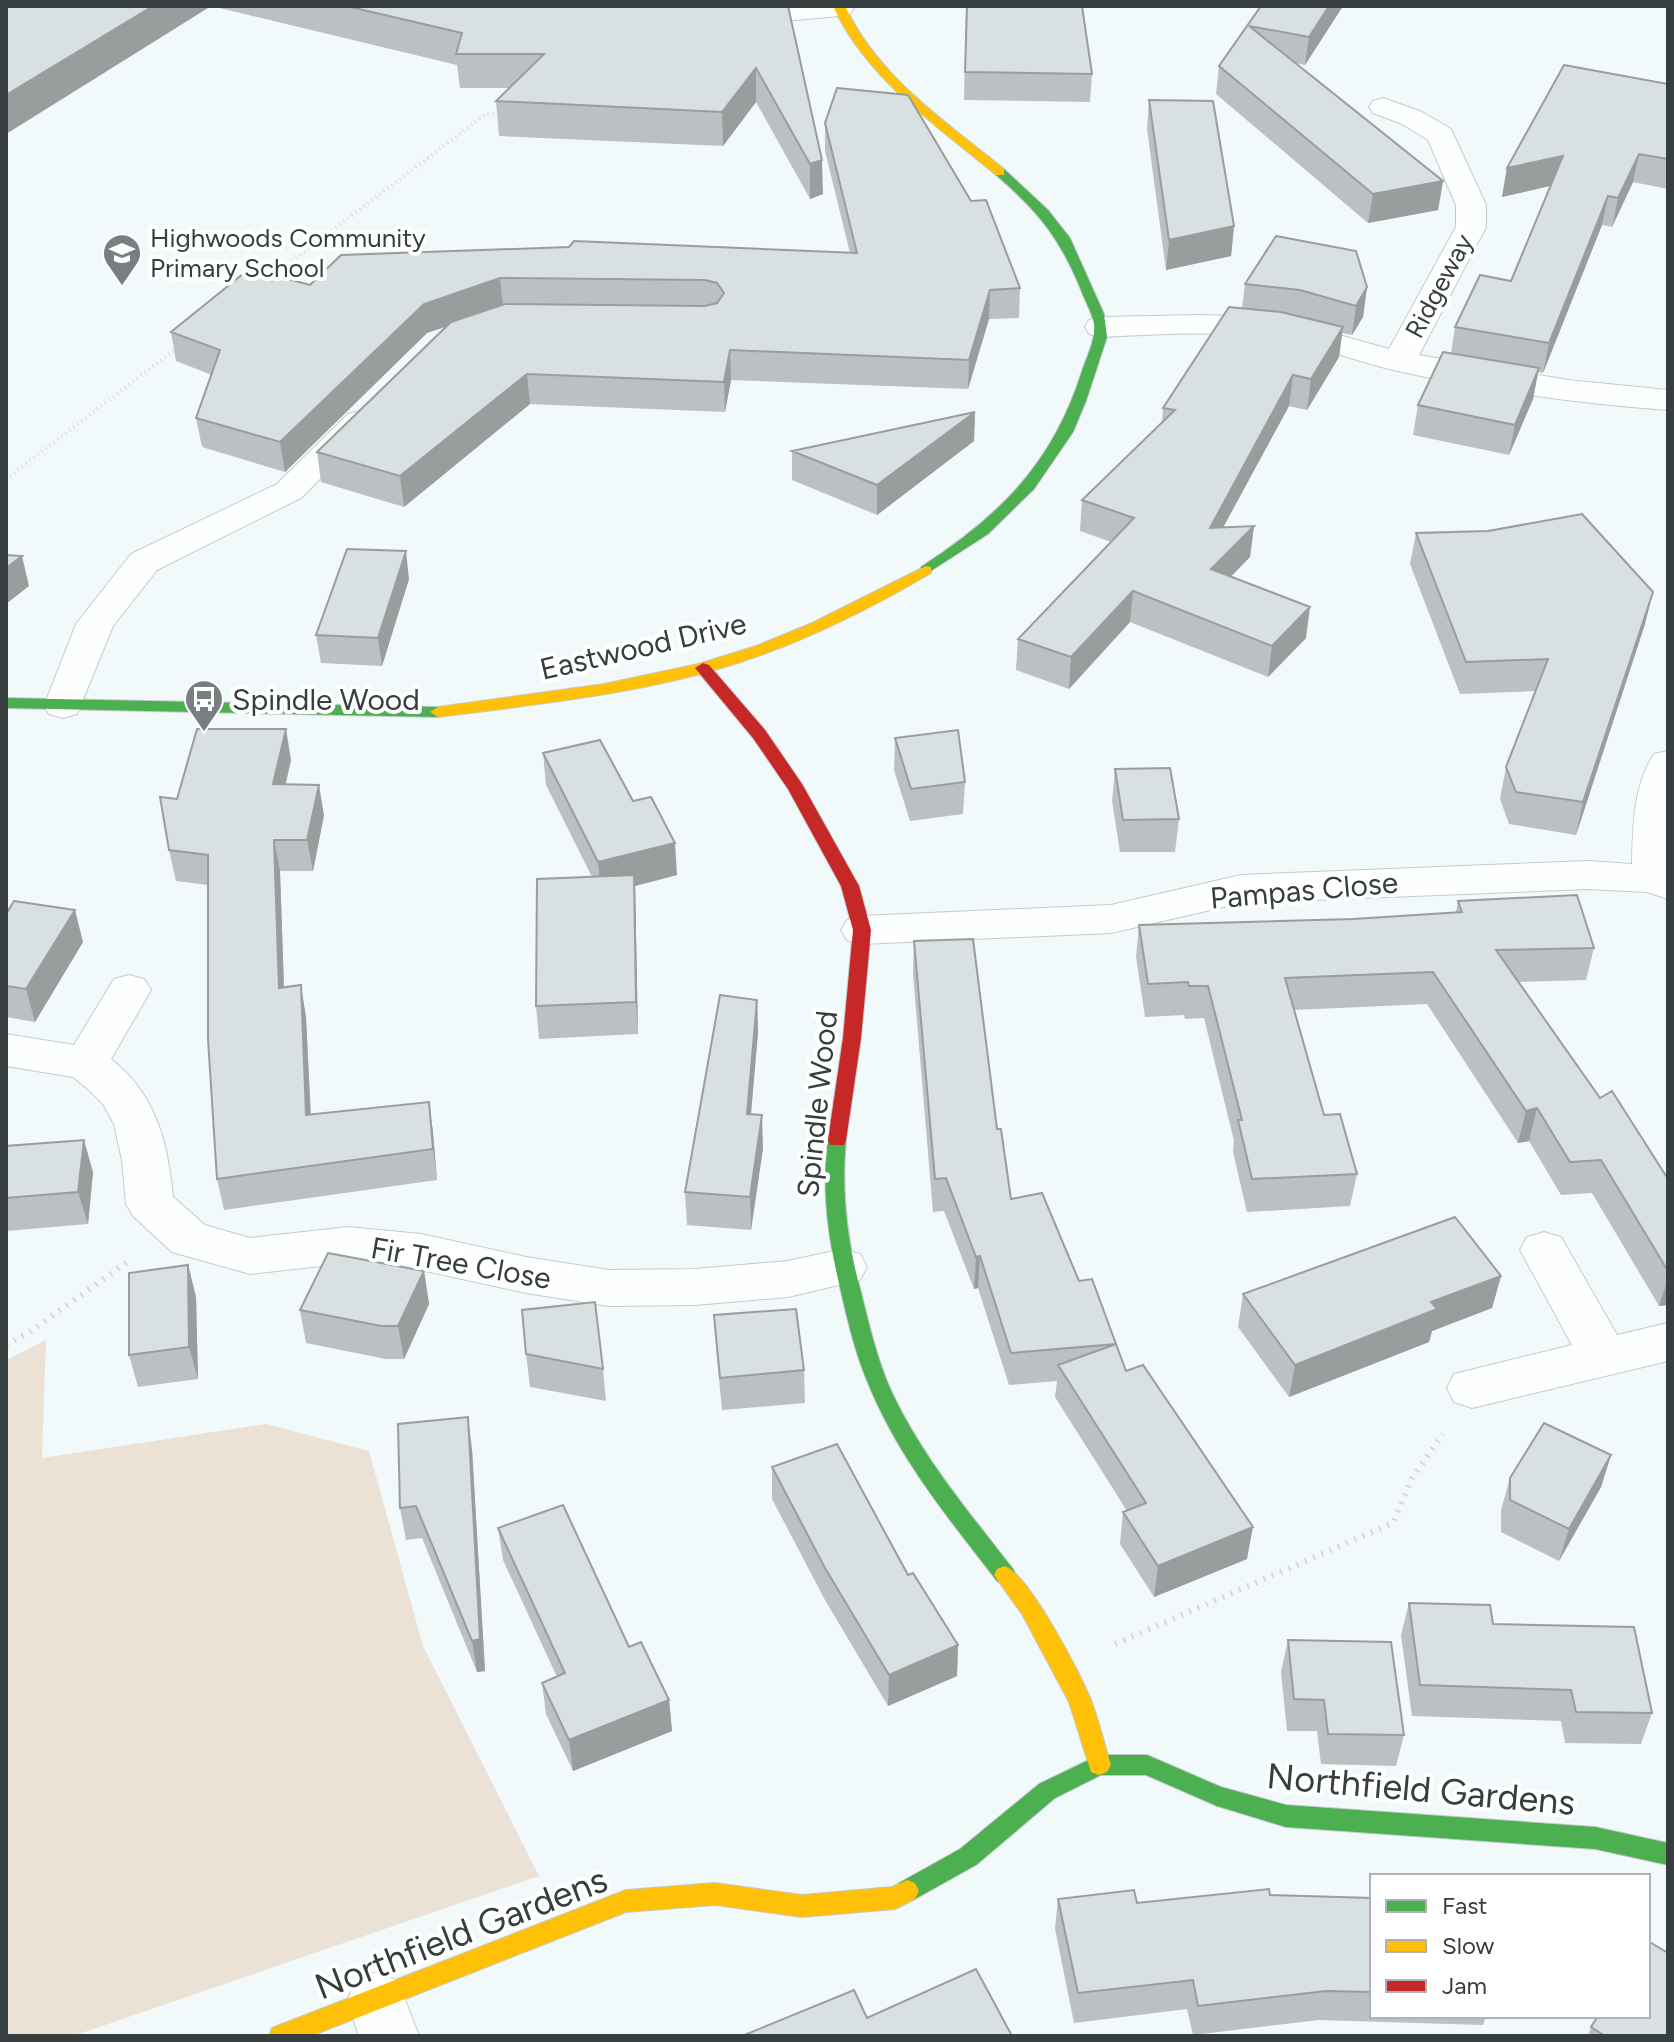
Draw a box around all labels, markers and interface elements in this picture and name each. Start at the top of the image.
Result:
place label: Highwoods Community Primary School [150,222,426,284]
street label: Ridgeway [1398,228,1480,344]
school or university icon: Highwoods Community Primary School [101,232,143,287]
street label: Eastwood Drive [536,604,750,688]
bus stop icon: Spindle Wood [183,678,225,733]
place label: Spindle Wood [232,681,420,718]
street label: Pampas Close [1209,863,1399,917]
street label: Spindle Wood [789,1009,845,1199]
street label: Fir Tree Close [368,1229,554,1297]
street label: Northfield Gardens [1265,1754,1577,1824]
street label: Northfield Gardens [309,1858,613,2008]
legend [1370,1874,1650,2018]
text: Fast [1442,1891,1487,1920]
text: Slow [1442,1931,1495,1960]
text: Jam [1442,1971,1487,2000]

